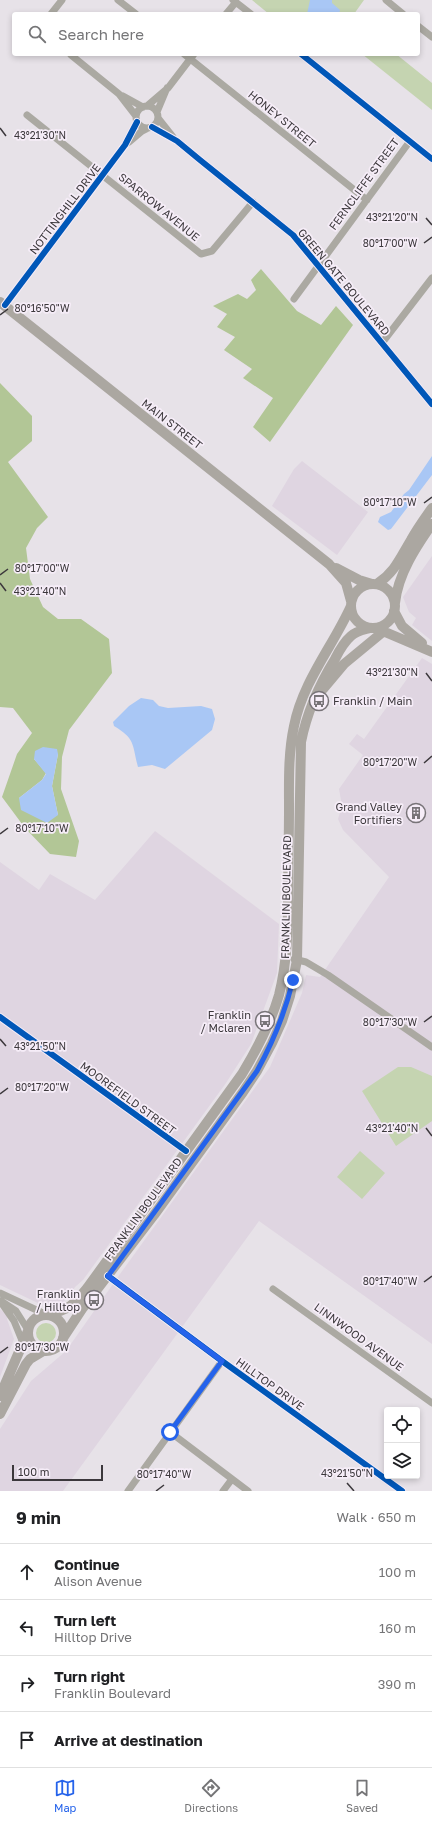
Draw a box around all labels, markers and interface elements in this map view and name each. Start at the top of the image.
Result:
search box [12,12,420,56]
icon: search [26,23,48,45]
text: Search here [58,25,144,43]
street label: HONEY STREET [246,87,319,150]
text: 43°21'30"N [14,129,66,141]
street label: FERNCLIFFE STREET [326,135,401,232]
street label: NOTTINGHILL DRIVE [26,161,103,256]
street label: SPARROW AVENUE [116,170,203,243]
text: 43°21'20"N [366,211,418,223]
street label: GREEN GATE BOULEVARD [296,226,393,338]
text: 80°17'00"W [363,237,418,249]
text: 80°16'50"W [15,302,70,314]
street label: MAIN STREET [140,396,205,451]
text: 80°17'10"W [363,496,417,508]
text: 80°17'00"W [15,562,70,574]
text: 43°21'40"N [14,585,66,597]
text: 43°21'30"N [366,666,418,678]
bus stop icon: Franklin / Main [308,690,330,712]
place label: Franklin / Main [333,694,412,707]
text: 80°17'20"W [363,756,418,768]
place label: Grand Valley Fortifiers [335,800,402,826]
building icon: Grand Valley Fortifiers [405,802,427,824]
text: 80°17'10"W [15,822,69,834]
street label: FRANKLIN BOULEVARD [278,835,293,959]
route end [284,971,302,989]
place label: Franklin / Mclaren [200,1008,251,1034]
bus stop icon: Franklin / Mclaren [254,1010,276,1032]
text: 80°17'30"W [363,1016,418,1028]
text: 43°21'50"N [14,1040,66,1052]
street label: MOOREFIELD STREET [78,1059,179,1137]
text: 80°17'20"W [15,1081,70,1093]
text: 43°21'40"N [366,1122,418,1134]
street label: FRANKLIN BOULEVARD [101,1155,184,1263]
text: 80°17'40"W [363,1275,418,1287]
place label: Franklin / Hilltop [36,1287,80,1313]
bus stop icon: Franklin / Hilltop [83,1289,105,1311]
street label: LINNWOOD AVENUE [312,1300,407,1374]
text: 80°17'30"W [15,1341,70,1353]
street label: HILLTOP DRIVE [234,1355,307,1413]
map controls [384,1407,420,1479]
button: locate [384,1407,420,1443]
route start [161,1423,179,1441]
button: layers [384,1443,420,1479]
scale bar [12,1463,103,1482]
text: 100 m [18,1465,49,1478]
text: 43°21'50"N [321,1467,373,1479]
text: 80°17'40"W [137,1468,192,1480]
text: 9 min [16,1507,61,1528]
text: Walk · 650 m [337,1509,416,1525]
text: Continue [54,1555,120,1573]
icon: ahead [16,1561,38,1583]
text: 100 m [379,1564,416,1580]
text: Alison Avenue [54,1573,142,1589]
text: Turn left [54,1611,116,1629]
icon: left [16,1617,38,1639]
text: 160 m [379,1620,416,1636]
text: Hilltop Drive [54,1629,132,1645]
text: Turn right [54,1667,125,1685]
icon: right [16,1673,38,1695]
text: 390 m [378,1676,416,1692]
text: Franklin Boulevard [54,1685,171,1701]
icon: arrive [16,1729,38,1751]
text: Arrive at destination [54,1731,203,1749]
tab: Map [54,1777,76,1814]
tab: Directions [184,1777,238,1814]
tab: Saved [346,1777,378,1814]

